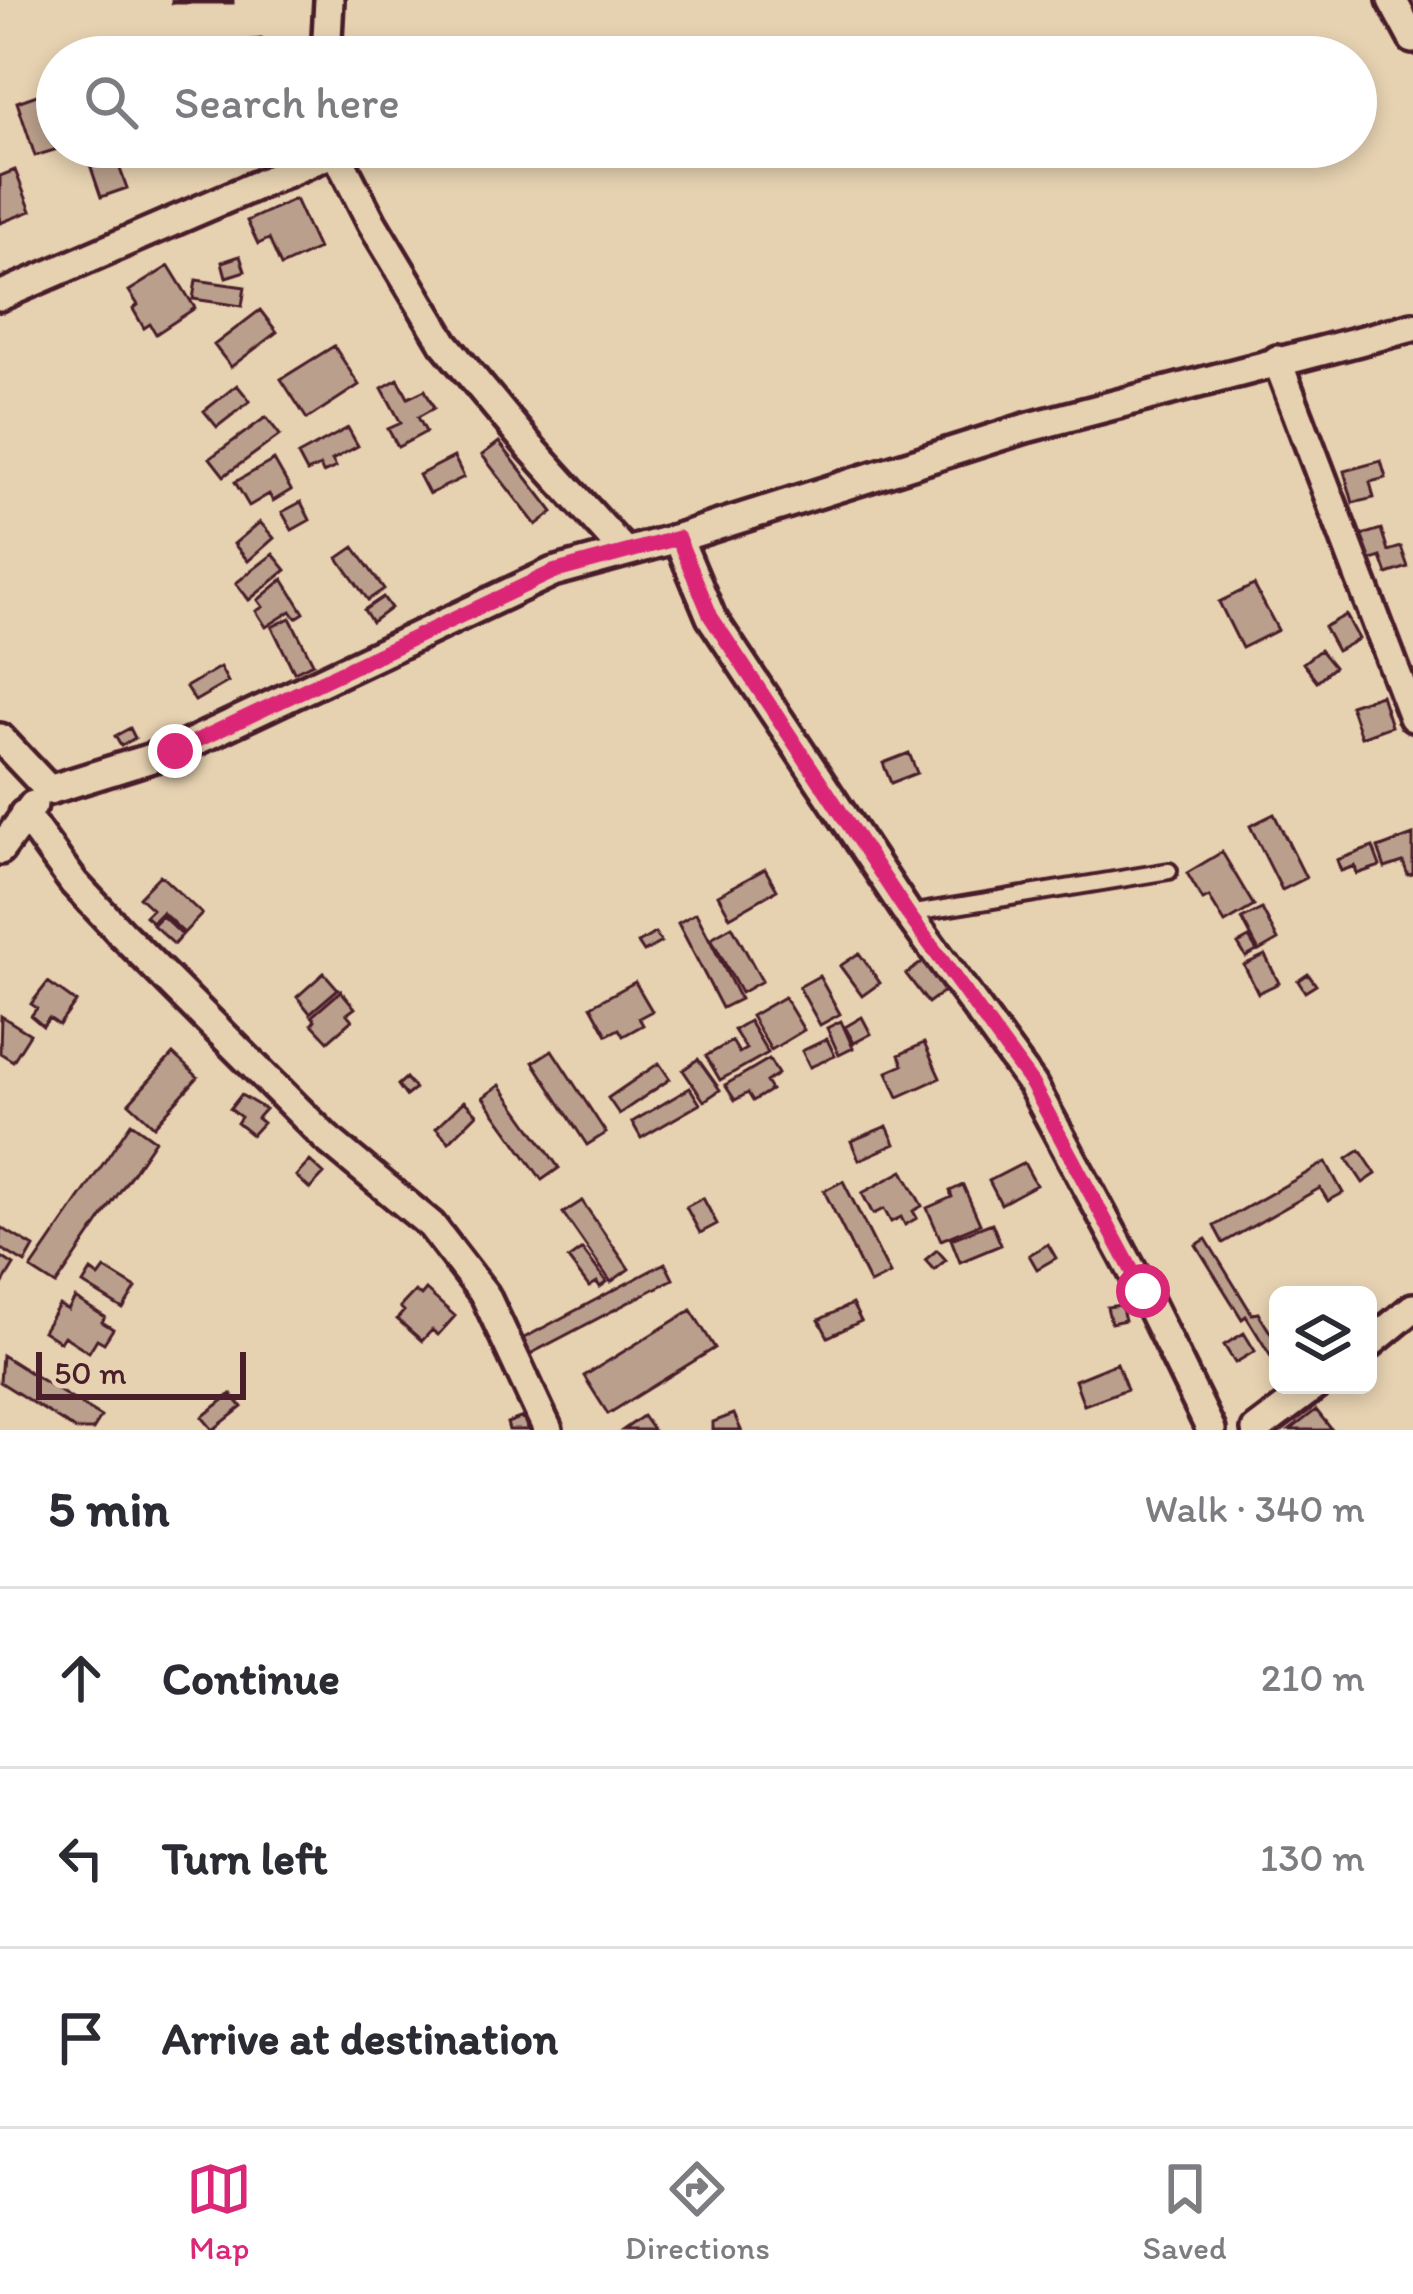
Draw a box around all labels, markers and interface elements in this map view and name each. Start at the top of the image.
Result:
search box [36,36,1377,168]
icon: search [78,69,144,135]
text: Search here [174,75,400,129]
route end [148,724,202,778]
route start [1116,1264,1170,1318]
map controls [1269,1286,1377,1394]
button: layers [1269,1286,1377,1394]
scale bar [36,1346,246,1399]
text: 50 m [54,1353,127,1392]
text: 5 min [48,1478,169,1539]
text: Walk · 340 m [1145,1485,1365,1532]
icon: ahead [48,1645,114,1711]
text: Continue [162,1651,340,1705]
text: 210 m [1261,1654,1365,1701]
icon: left [48,1825,114,1891]
text: Turn left [162,1831,328,1885]
text: 130 m [1260,1834,1365,1881]
icon: arrive [48,2005,114,2071]
text: Arrive at destination [162,2011,558,2065]
tab: Map [186,2156,252,2267]
tab: Directions [625,2156,770,2267]
tab: Saved [1143,2156,1227,2267]

